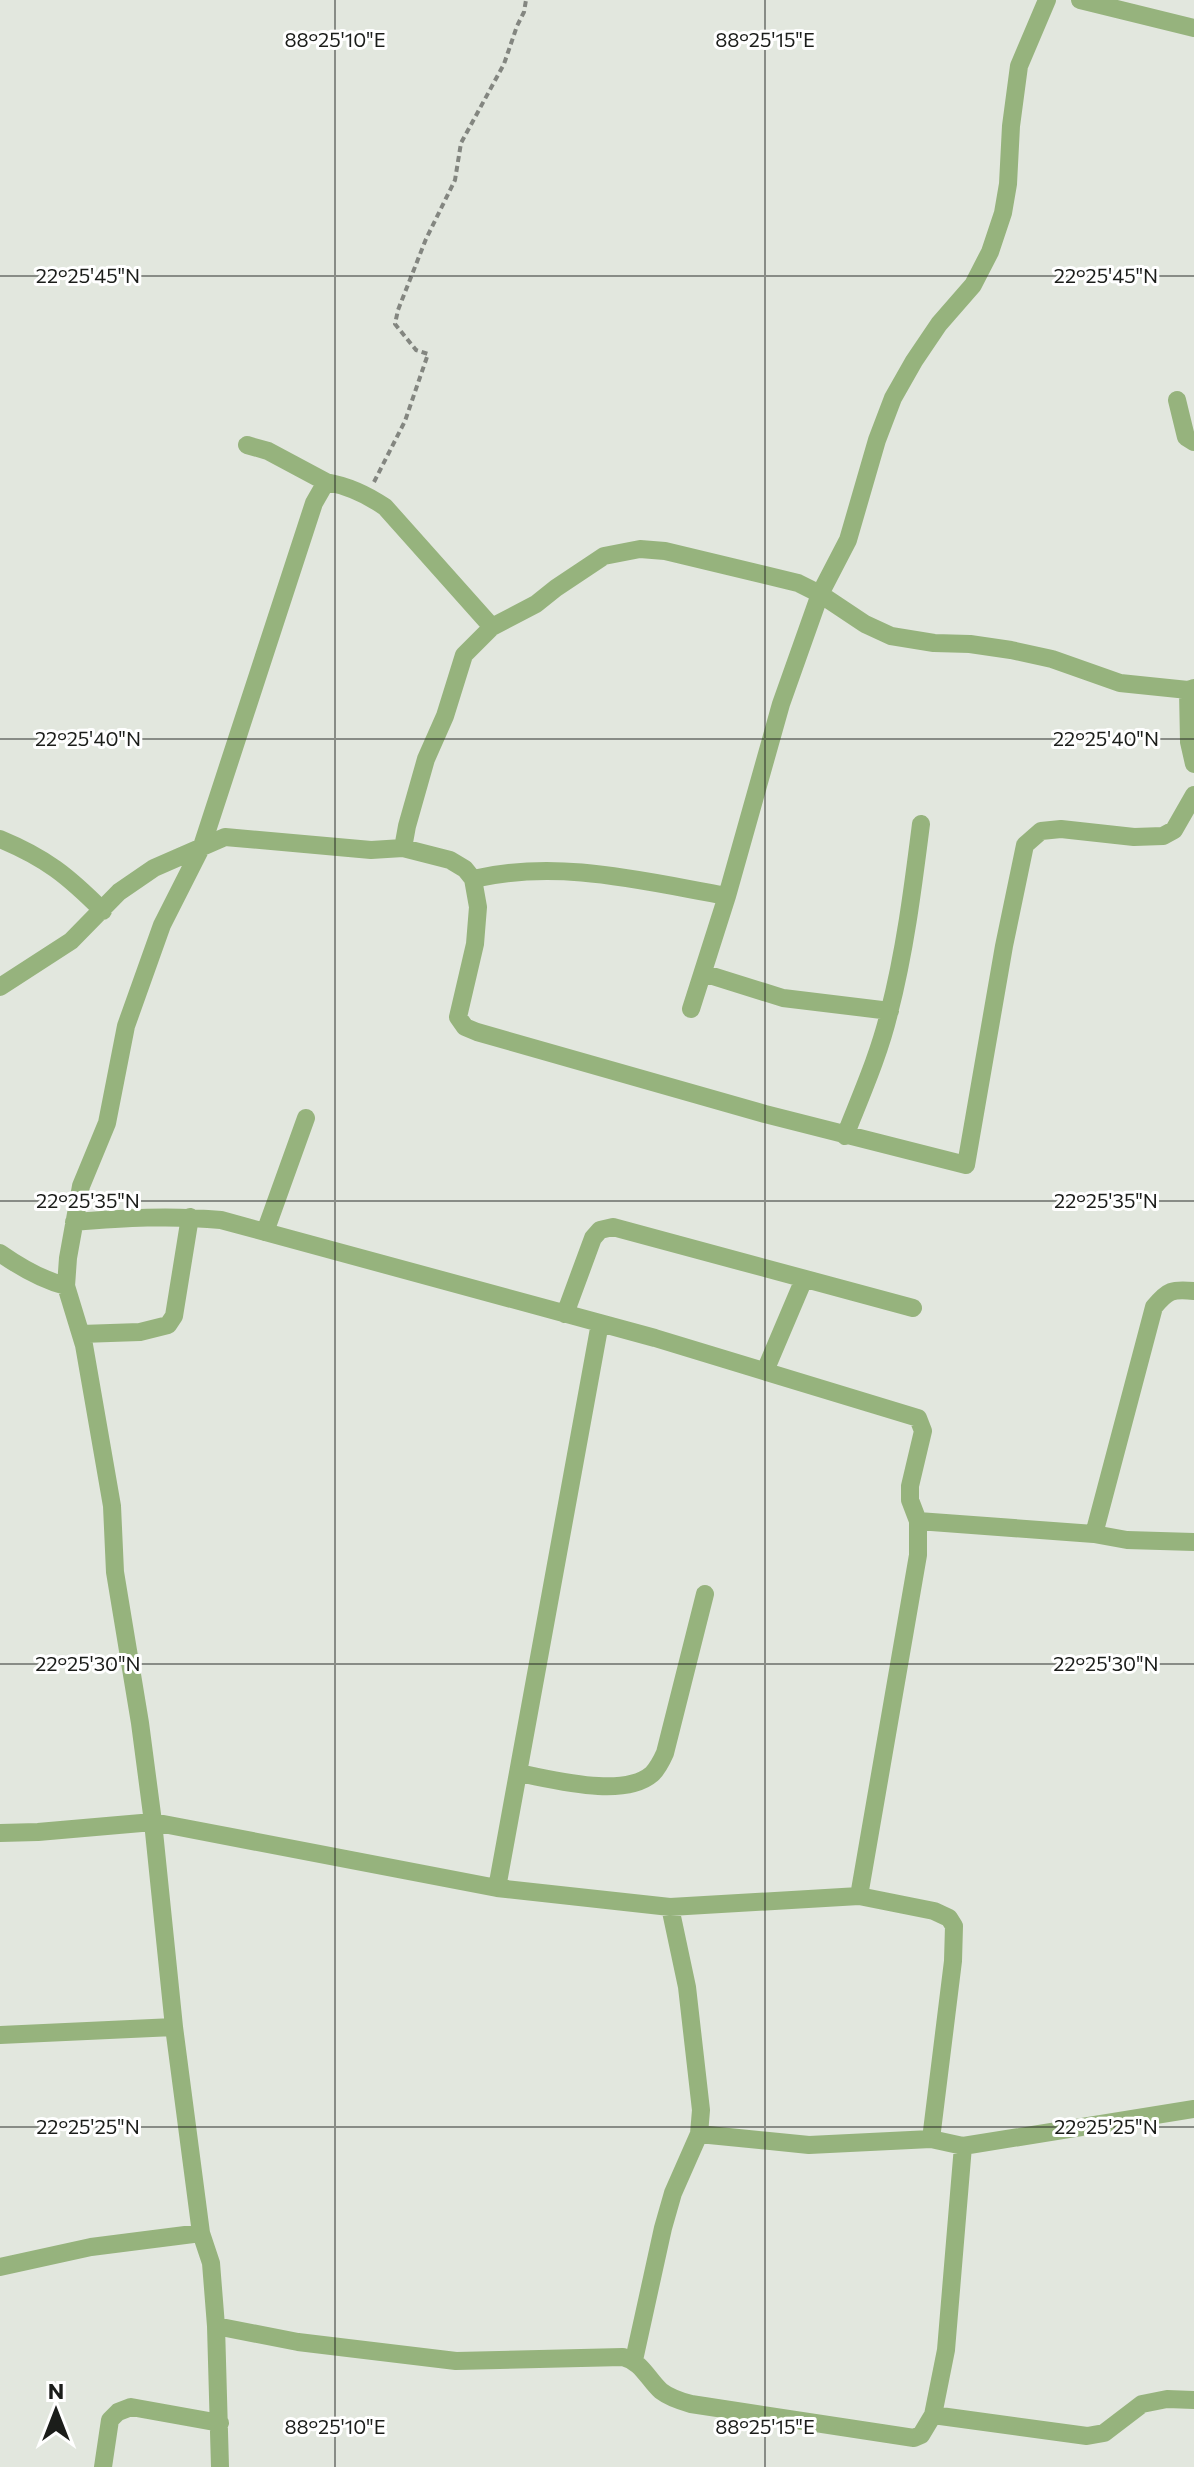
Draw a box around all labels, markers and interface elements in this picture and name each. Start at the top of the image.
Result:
text: 88°25'10"E [284,27,386,51]
text: 88°25'15"E [715,27,815,51]
text: 22°25'45"N [36,263,140,287]
text: 22°25'45"N [1054,263,1158,287]
text: 22°25'40"N [35,726,141,750]
text: 22°25'40"N [1053,726,1159,750]
text: 22°25'35"N [36,1188,140,1212]
text: 22°25'35"N [1054,1188,1158,1212]
text: 22°25'30"N [35,1651,141,1675]
text: 22°25'30"N [1053,1651,1159,1675]
text: 22°25'25"N [36,2114,140,2138]
text: 22°25'25"N [1054,2114,1158,2138]
north arrow [16,2371,96,2451]
text: N [48,2377,64,2404]
text: 88°25'10"E [284,2414,386,2438]
text: 88°25'15"E [715,2414,815,2438]

